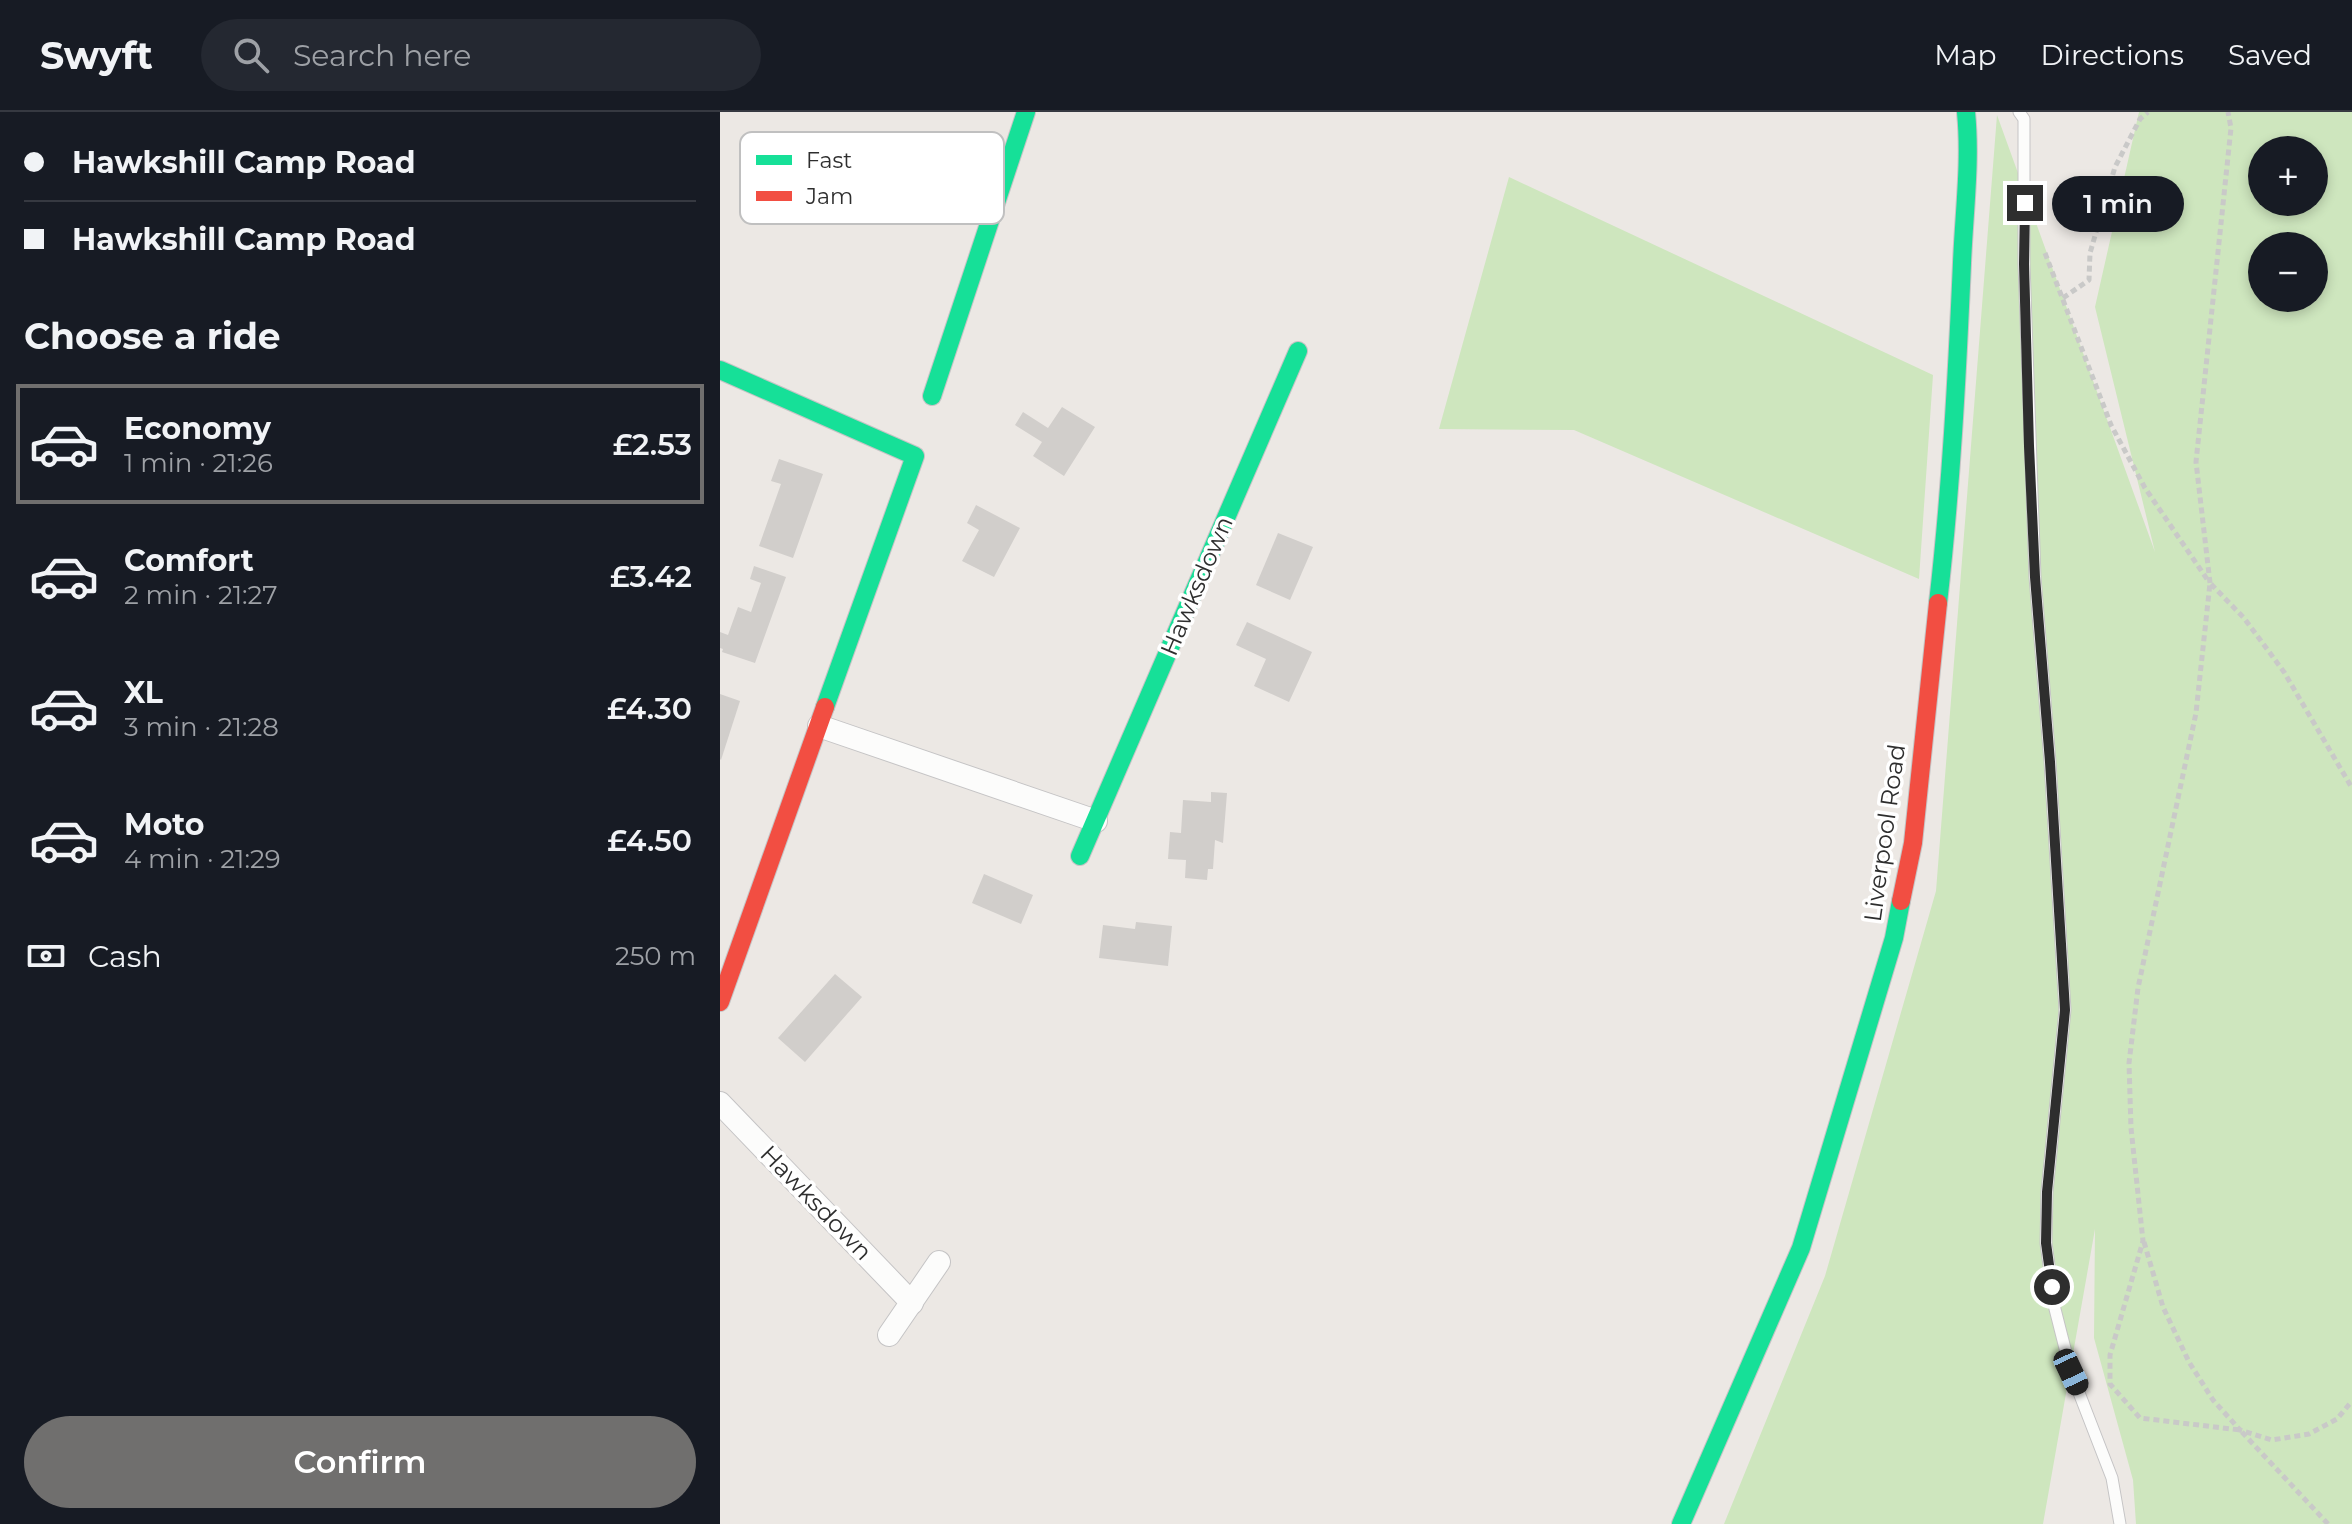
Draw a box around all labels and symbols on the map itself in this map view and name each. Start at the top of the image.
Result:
legend [740,132,1004,224]
text: Fast [806,147,852,174]
callout: 1 min [2053,175,2185,231]
text: Jam [805,183,853,210]
route end [2007,185,2043,221]
street label: Hawksdown [1154,512,1239,660]
street label: Liverpool Road [1858,742,1911,924]
street label: Hawksdown [754,1139,878,1266]
route start [2034,1269,2070,1305]
car [2050,1345,2092,1399]

